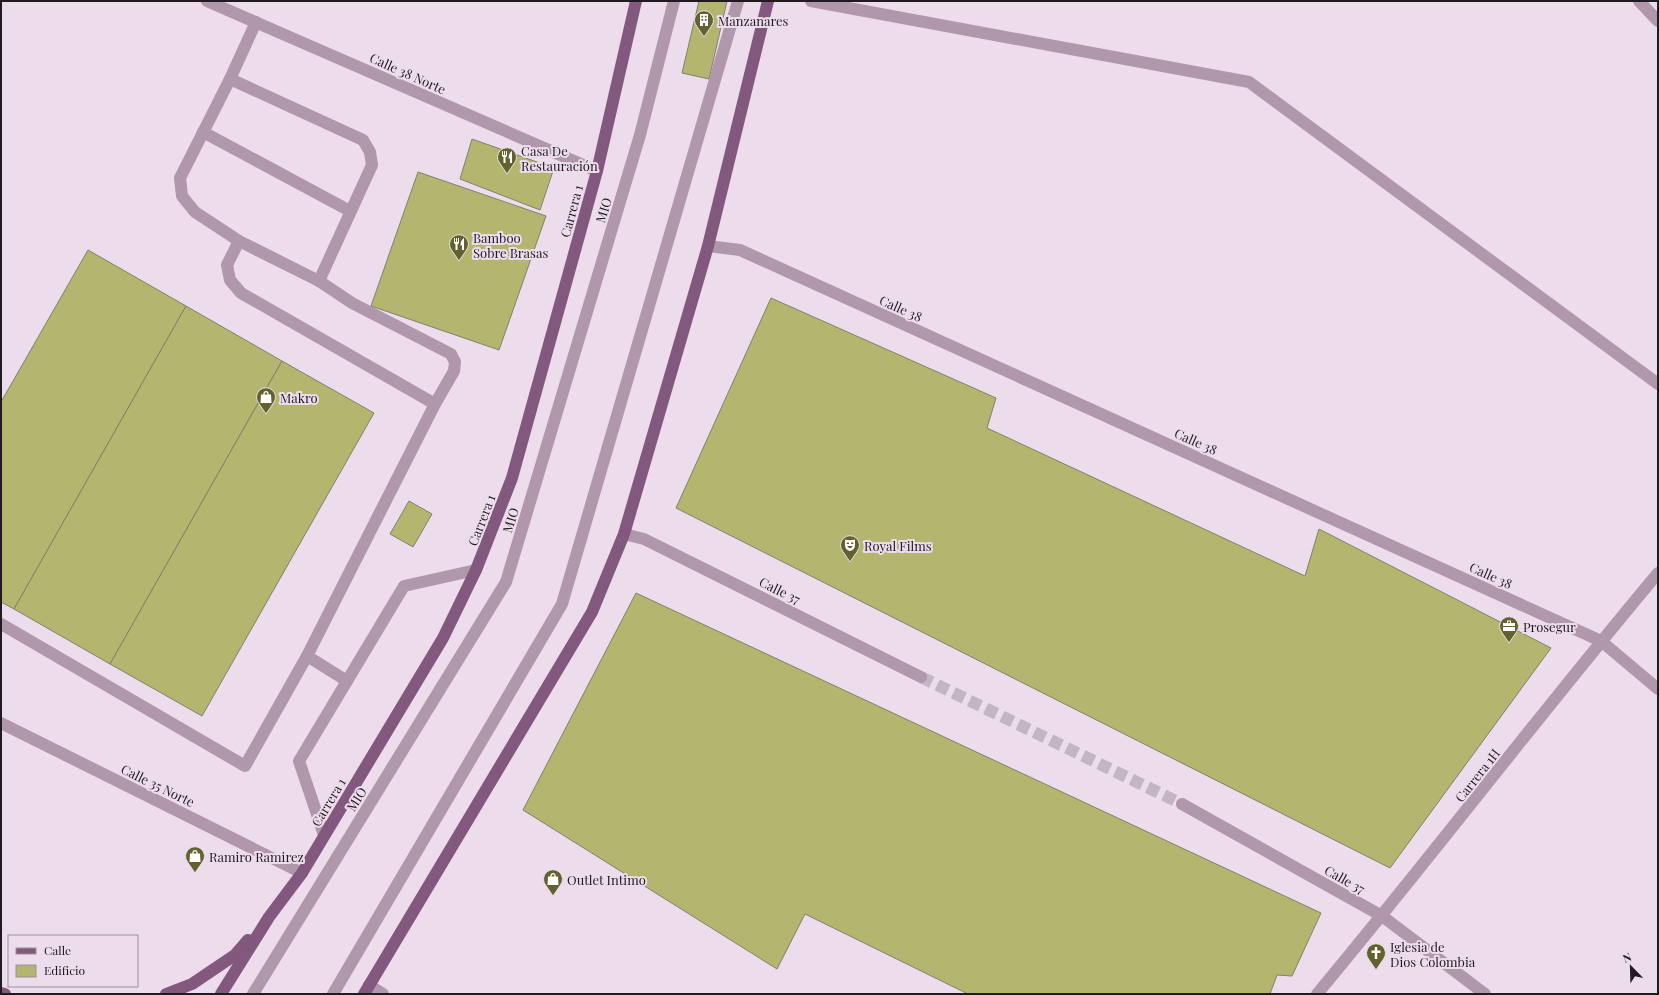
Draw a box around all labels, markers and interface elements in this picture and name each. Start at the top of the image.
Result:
building icon: Manzanares [693,9,715,37]
place label: Manzanares [718,12,788,29]
street label: Calle 38 Norte [367,49,449,97]
place label: Casa De Restauración [521,142,598,174]
restaurant icon: Casa De Restauración [496,146,518,174]
street label: Carrera 1 [556,183,586,239]
street label: MIO [591,195,615,225]
place label: Bamboo Sobre Brasas [473,229,548,261]
restaurant icon: Bamboo Sobre Brasas [448,233,470,261]
street label: Calle 38 [877,291,925,325]
shop icon: Makro [255,386,277,414]
place label: Makro [280,389,318,406]
street label: Calle 38 [1172,424,1220,458]
street label: Carrera 1 [463,492,499,548]
street label: MIO [498,505,522,535]
theatre icon: Royal Films [839,534,861,562]
place label: Royal Films [864,537,932,554]
street label: Calle 38 [1467,558,1515,592]
street label: Calle 37 [757,573,804,608]
office icon: Prosegur [1498,615,1520,643]
place label: Prosegur [1523,618,1576,635]
street label: Carrera 1H [1451,745,1503,805]
street label: Calle 35 Norte [118,760,198,810]
street label: Carrera 1 [307,775,349,829]
street label: MIO [342,784,370,814]
shop icon: Ramiro Ramirez [184,845,206,873]
place label: Ramiro Ramirez [209,848,304,865]
street label: Calle 37 [1322,861,1369,897]
shop icon: Outlet Intimo [542,868,564,896]
place label: Outlet Intimo [567,871,646,888]
legend [8,935,138,987]
place label: Iglesia de Dios Colombia [1390,938,1476,970]
text: Calle [44,942,71,958]
church icon: Iglesia de Dios Colombia [1365,942,1387,970]
north arrow [1611,947,1651,987]
text: N [1620,949,1634,966]
text: Edificio [44,962,86,978]

